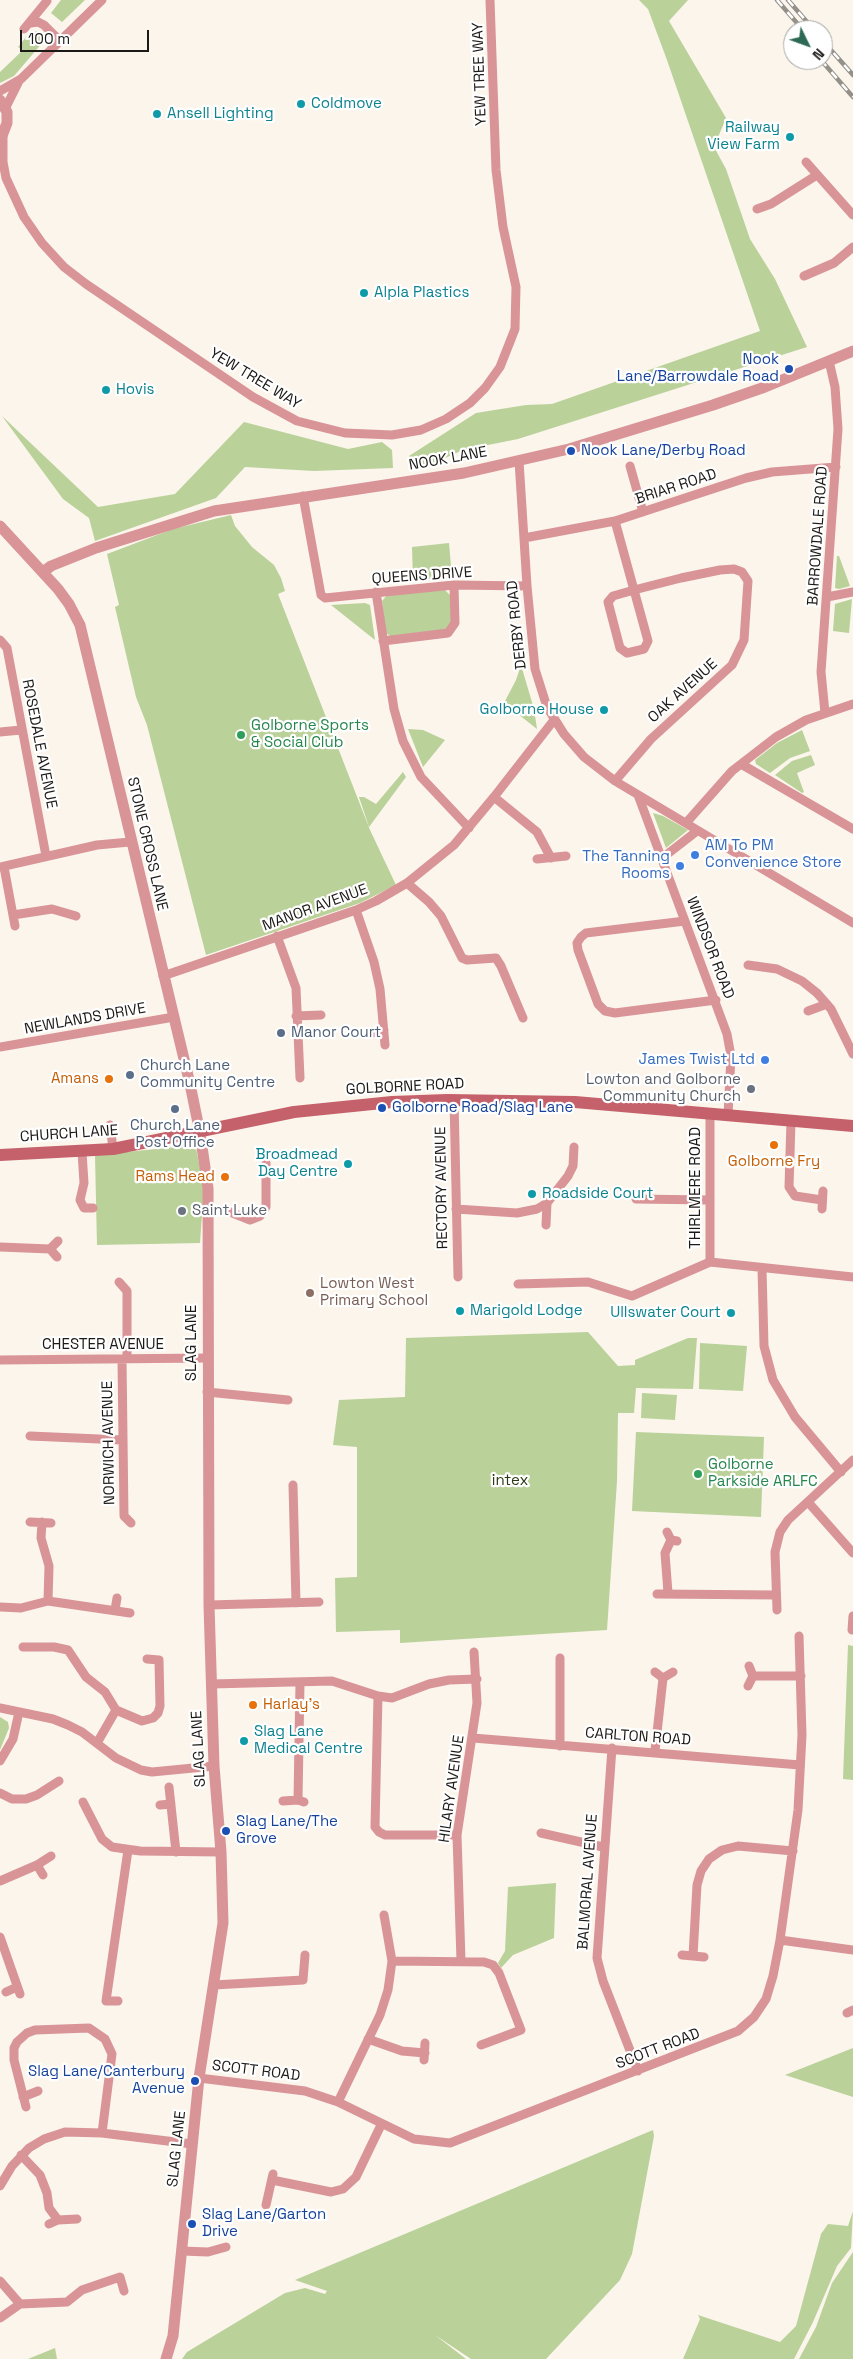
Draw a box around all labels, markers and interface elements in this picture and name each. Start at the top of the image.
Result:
scale bar [22,20,151,52]
north arrow [783,20,833,70]
street label: YEW TREE WAY [469,22,491,126]
text: 100 m [28,29,70,48]
text: N [809,45,828,64]
place label: Coldmove [311,95,382,113]
marker: Coldmove [295,98,307,110]
place label: Ansell Lighting [167,105,274,123]
marker: Ansell Lighting [151,108,163,120]
place label: Railway View Farm [707,119,780,154]
marker: Railway View Farm [784,131,796,143]
place label: Alpla Plastics [374,284,469,302]
marker: Alpla Plastics [358,287,370,299]
street label: YEW TREE WAY [206,345,304,413]
place label: Nook Lane/Barrowdale Road [617,351,779,386]
marker: Nook Lane/Barrowdale Road [783,363,795,375]
place label: Hovis [116,381,154,399]
marker: Hovis [100,384,112,396]
place label: Nook Lane/Derby Road [581,442,746,460]
street label: NOOK LANE [407,443,489,475]
marker: Nook Lane/Derby Road [565,445,577,457]
street label: BRIAR ROAD [633,465,719,509]
street label: BARROWDALE ROAD [804,466,832,606]
street label: QUEENS DRIVE [371,564,473,588]
street label: DERBY ROAD [503,580,531,670]
street label: OAK AVENUE [645,655,721,727]
street label: ROSEDALE AVENUE [18,678,60,810]
place label: Golborne House [480,701,594,719]
marker: Golborne House [598,704,610,716]
place label: Golborne Sports & Social Club [251,717,369,752]
marker: Golborne Sports & Social Club [235,729,247,741]
street label: STONE CROSS LANE [123,775,171,913]
place label: AM To PM Convenience Store [705,837,842,872]
place label: The Tanning Rooms [582,848,670,883]
marker: AM To PM Convenience Store [689,849,701,861]
marker: The Tanning Rooms [674,860,686,872]
street label: MANOR AVENUE [260,881,370,935]
street label: WINDSOR ROAD [682,894,738,1002]
street label: NEWLANDS DRIVE [23,999,147,1039]
place label: Manor Court [291,1024,381,1042]
marker: Manor Court [275,1027,287,1039]
place label: James Twist Ltd [639,1051,755,1069]
marker: James Twist Ltd [759,1054,771,1066]
place label: Church Lane Community Centre [140,1057,275,1092]
marker: Church Lane Community Centre [124,1069,136,1081]
place label: Amans [51,1070,99,1088]
place label: Lowton and Golborne Community Church [586,1071,741,1106]
marker: Amans [103,1073,115,1085]
street label: GOLBORNE ROAD [345,1075,465,1099]
marker: Lowton and Golborne Community Church [745,1083,757,1095]
place label: Golborne Road/Slag Lane [392,1099,573,1117]
marker: Golborne Road/Slag Lane [376,1102,388,1114]
marker: Church Lane Post Office [169,1103,181,1115]
place label: Church Lane Post Office [130,1117,220,1152]
street label: CHURCH LANE [19,1122,119,1146]
street label: RECTORY AVENUE [432,1126,452,1250]
street label: THIRLMERE ROAD [687,1127,705,1249]
marker: Golborne Fry [768,1139,780,1151]
place label: Broadmead Day Centre [255,1146,338,1181]
place label: Golborne Fry [728,1153,820,1171]
marker: Broadmead Day Centre [342,1158,354,1170]
place label: Rams Head [135,1168,215,1186]
marker: Rams Head [219,1171,231,1183]
place label: Roadside Court [542,1185,653,1203]
marker: Roadside Court [526,1188,538,1200]
place label: Saint Luke [192,1202,267,1220]
marker: Saint Luke [176,1205,188,1217]
place label: Lowton West Primary School [320,1275,428,1310]
marker: Lowton West Primary School [304,1287,316,1299]
place label: Marigold Lodge [470,1302,583,1320]
place label: Ullswater Court [610,1304,721,1322]
street label: SLAG LANE [183,1305,201,1381]
marker: Marigold Lodge [454,1305,466,1317]
marker: Ullswater Court [725,1307,737,1319]
street label: CHESTER AVENUE [42,1336,164,1354]
street label: NORWICH AVENUE [99,1381,119,1505]
place label: Golborne Parkside ARLFC [708,1456,818,1491]
marker: Golborne Parkside ARLFC [692,1468,704,1480]
park label: intex [492,1472,528,1490]
place label: Harlay's [263,1696,320,1714]
marker: Harlay's [247,1699,259,1711]
street label: SLAG LANE [188,1710,210,1788]
place label: Slag Lane Medical Centre [254,1723,363,1758]
street label: CARLTON ROAD [584,1724,692,1750]
street label: HILARY AVENUE [436,1734,468,1844]
marker: Slag Lane Medical Centre [238,1735,250,1747]
place label: Slag Lane/The Grove [236,1813,338,1848]
street label: BALMORAL AVENUE [574,1813,602,1951]
marker: Slag Lane/The Grove [220,1825,232,1837]
street label: SCOTT ROAD [613,2025,703,2073]
street label: SCOTT ROAD [211,2057,301,2085]
place label: Slag Lane/Canterbury Avenue [28,2063,185,2098]
marker: Slag Lane/Canterbury Avenue [189,2075,201,2087]
street label: SLAG LANE [164,2110,190,2188]
place label: Slag Lane/Garton Drive [202,2206,326,2241]
marker: Slag Lane/Garton Drive [186,2218,198,2230]

